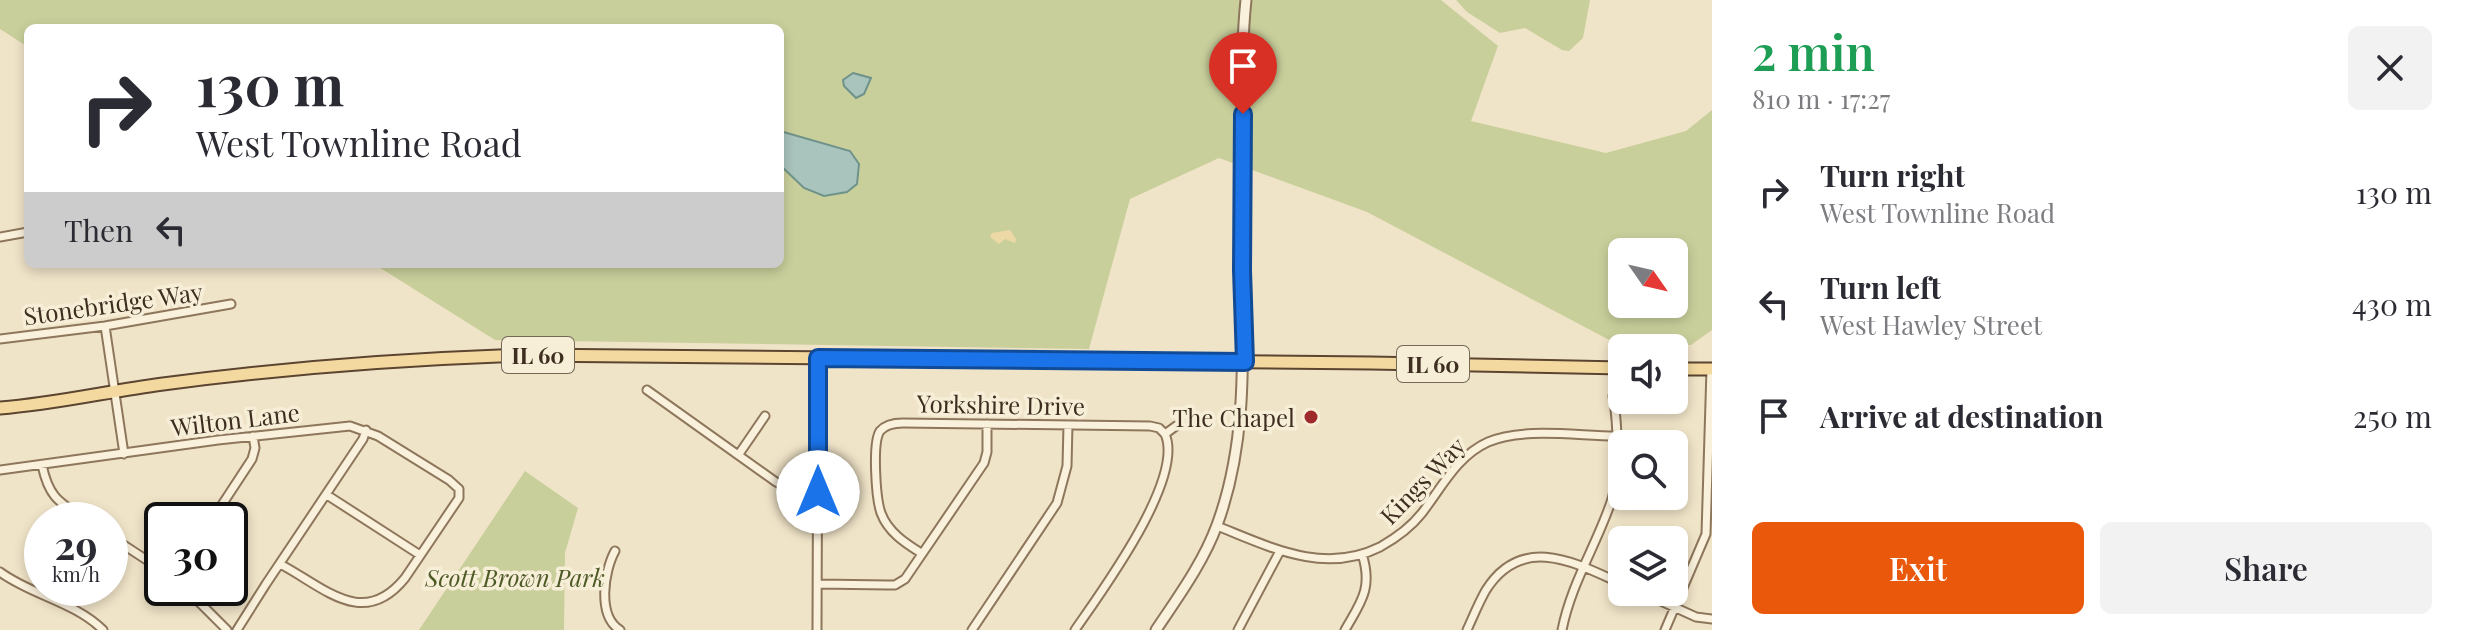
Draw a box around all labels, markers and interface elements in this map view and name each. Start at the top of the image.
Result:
text: 2 min [1752,19,1875,83]
button: close [2348,26,2432,110]
pin [1209,32,1277,114]
icon: arrive [1221,44,1265,88]
text: 130 m [196,46,344,121]
icon: right [64,56,168,160]
text: 810 m · 17:27 [1752,81,1890,116]
text: West Townline Road [196,118,522,166]
text: Turn right [1820,155,1965,195]
icon: right [1752,170,1796,214]
text: 130 m [2356,172,2432,212]
text: West Townline Road [1820,195,2055,230]
icon: left [149,208,193,252]
text: Then [64,210,133,250]
north arrow [1608,238,1688,318]
map controls [1608,238,1688,606]
text: Turn left [1820,267,1941,307]
street label: Stonebridge Way [21,275,205,331]
icon: left [1752,282,1796,326]
text: 430 m [2352,284,2432,324]
text: West Hawley Street [1820,307,2042,342]
button: sound [1608,334,1688,414]
road number: IL 60 [502,337,574,373]
road number: IL 60 [1397,346,1469,382]
street label: Yorkshire Drive [916,387,1085,421]
icon: arrive [1752,394,1796,438]
street label: Wilton Lane [168,395,301,443]
text: Arrive at destination [1820,396,2103,436]
text: 250 m [2353,396,2432,436]
place label: The Chapel [1172,401,1295,433]
marker: The Chapel [1302,408,1320,426]
street label: Kings Way [1372,429,1472,531]
button: search [1608,430,1688,510]
position arrow [776,450,860,534]
speed limit sign: 30 [144,502,248,606]
text: 29 [54,517,98,570]
button: Exit [1752,522,2084,614]
button: Share [2100,522,2432,614]
button: layers [1608,526,1688,606]
text: km/h [52,560,100,587]
park label: Scott Brown Park [424,561,605,593]

